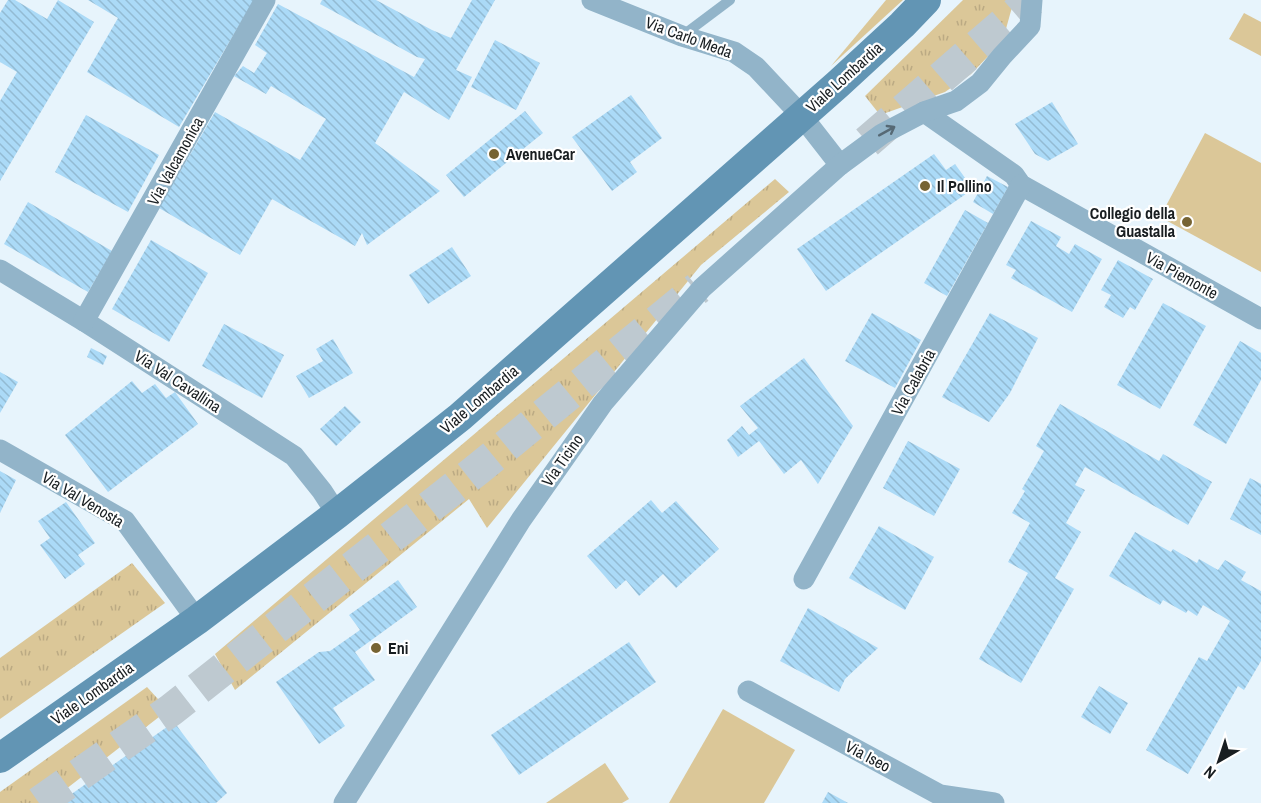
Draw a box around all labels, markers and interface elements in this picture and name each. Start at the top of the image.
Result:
street label: Via Carlo Meda [643,11,736,63]
street label: Viale Lombardia [801,36,888,117]
street label: Via Valcamonica [142,112,209,209]
one-way arrow [879,125,896,137]
place label: AvenueCar [506,143,576,165]
marker: AvenueCar [487,147,501,161]
place label: Il Pollino [937,175,992,197]
marker: Il Pollino [918,179,932,193]
place label: Collegio della Guastalla [1090,202,1176,242]
marker: Collegio della Guastalla [1180,215,1194,229]
street label: Via Piemonte [1142,246,1222,304]
street label: Via Calabria [886,344,941,419]
street label: Via Val Cavallina [130,345,226,418]
street label: Viale Lombardia [435,359,523,438]
street label: Via Ticino [536,429,588,491]
street label: Via Val Venosta [38,466,129,533]
place label: Eni [388,637,408,659]
marker: Eni [369,641,383,655]
street label: Viale Lombardia [46,656,138,730]
north arrow [1189,731,1249,791]
street label: Via Iseo [842,735,894,777]
text: N [1199,761,1220,784]

